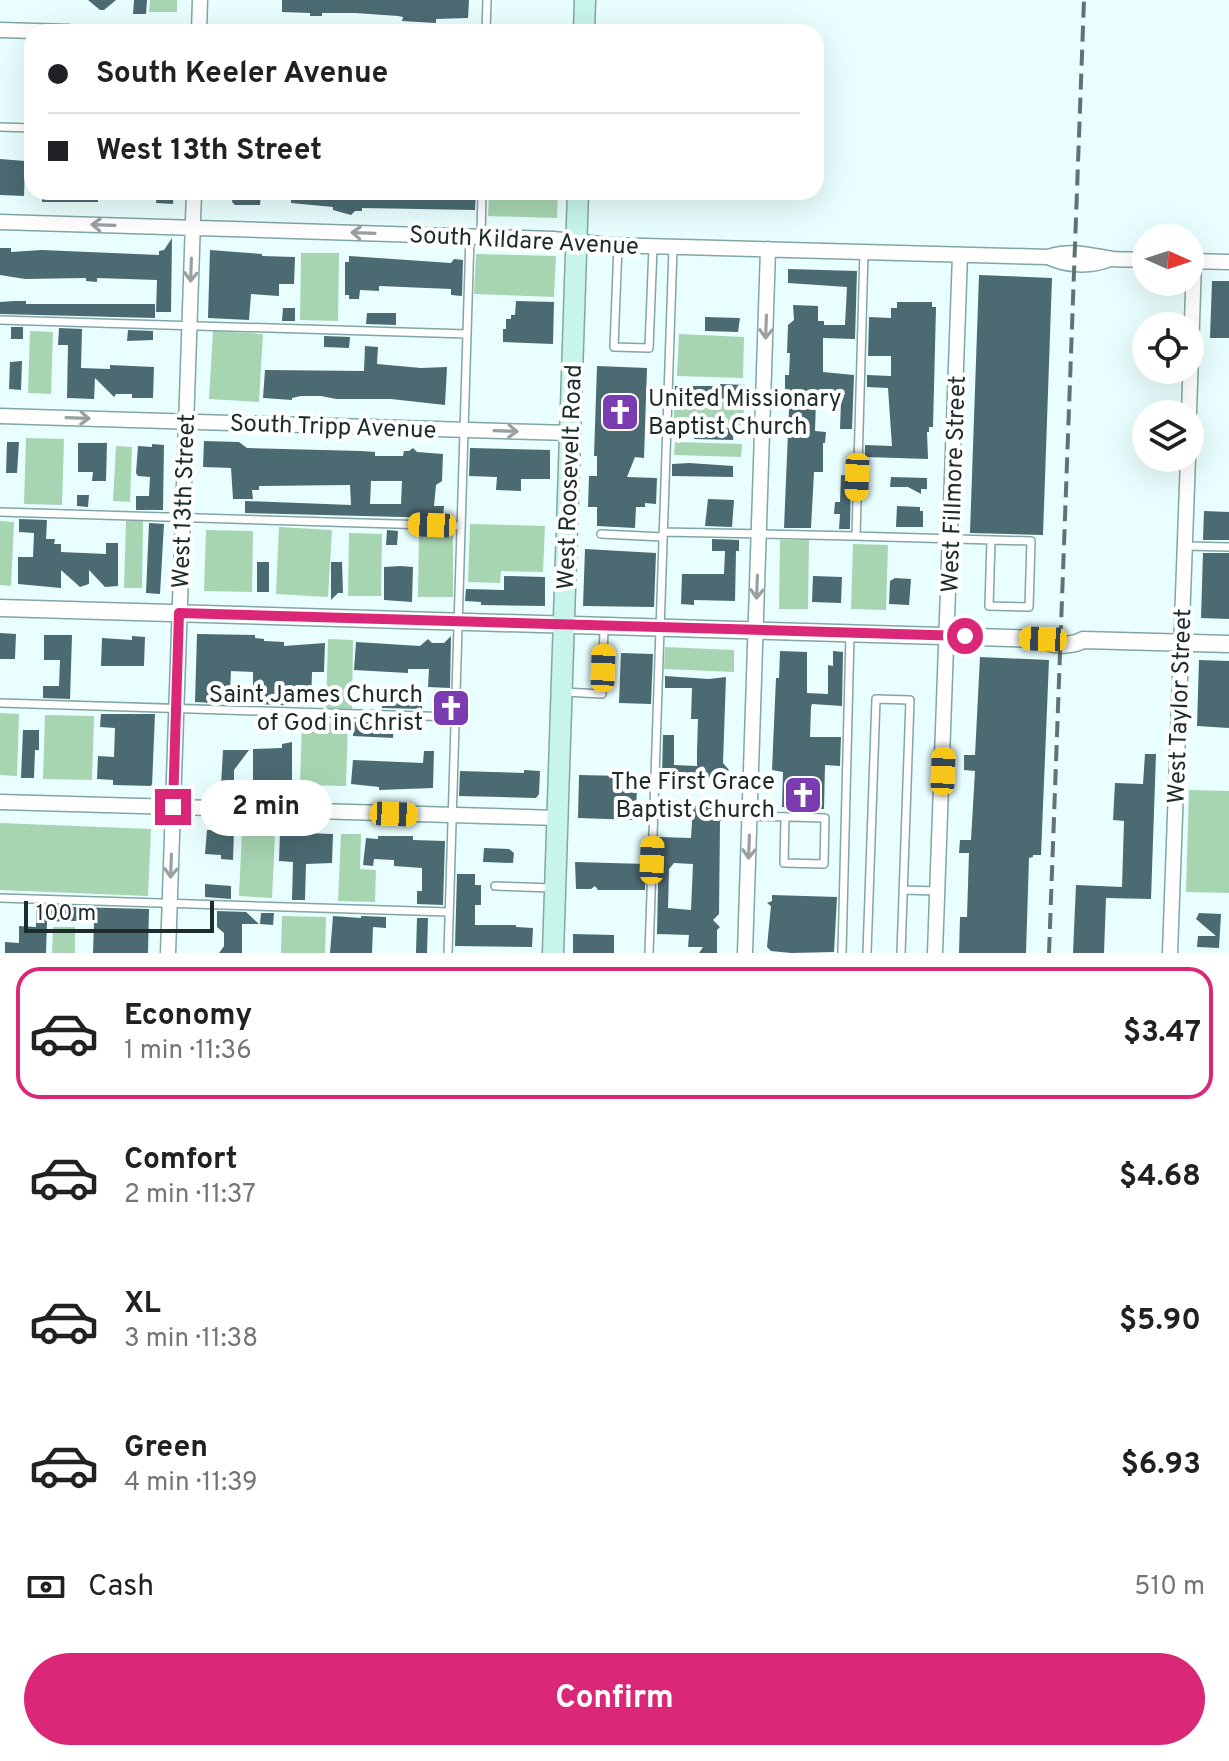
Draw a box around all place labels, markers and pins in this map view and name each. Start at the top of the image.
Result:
place label: United Missionary Baptist Church [648,385,842,443]
church icon: United Missionary Baptist Church [599,391,641,433]
place label: Saint James Church of God in Christ [209,681,423,739]
church icon: Saint James Church of God in Christ [430,687,472,729]
place label: The First Grace Baptist Church [611,768,775,826]
church icon: The First Grace Baptist Church [782,774,824,816]

